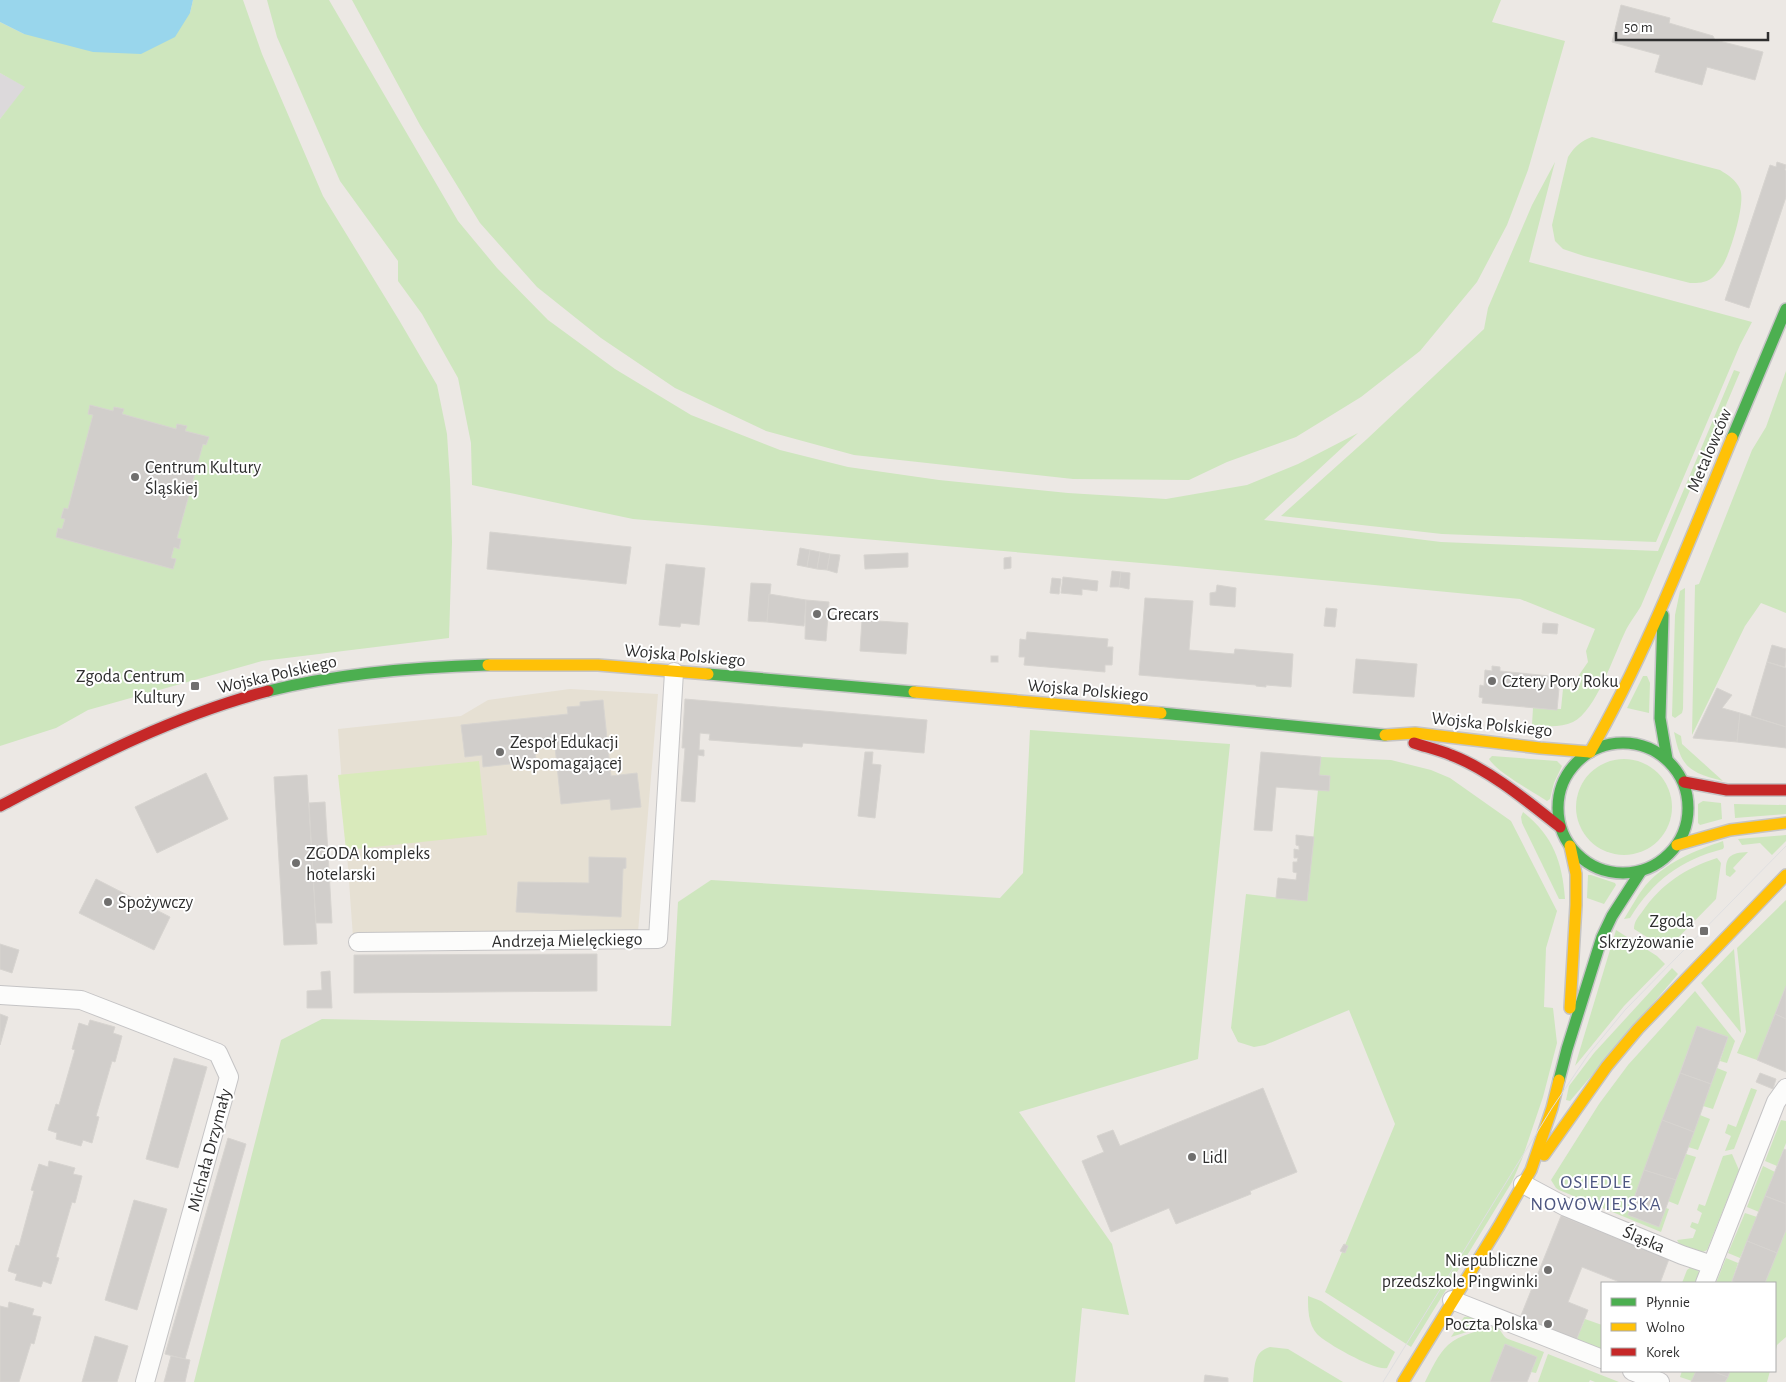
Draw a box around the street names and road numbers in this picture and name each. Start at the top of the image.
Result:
street label: Metalowców [1684,406,1736,495]
street label: Wojska Polskiego [624,642,746,670]
street label: Wojska Polskiego [216,653,339,697]
street label: Wojska Polskiego [1027,677,1149,705]
street label: Wojska Polskiego [1431,710,1553,740]
street label: Andrzeja Mielęckiego [491,931,643,951]
street label: Michała Drzymały [185,1086,235,1214]
street label: Śląska [1620,1220,1669,1257]

